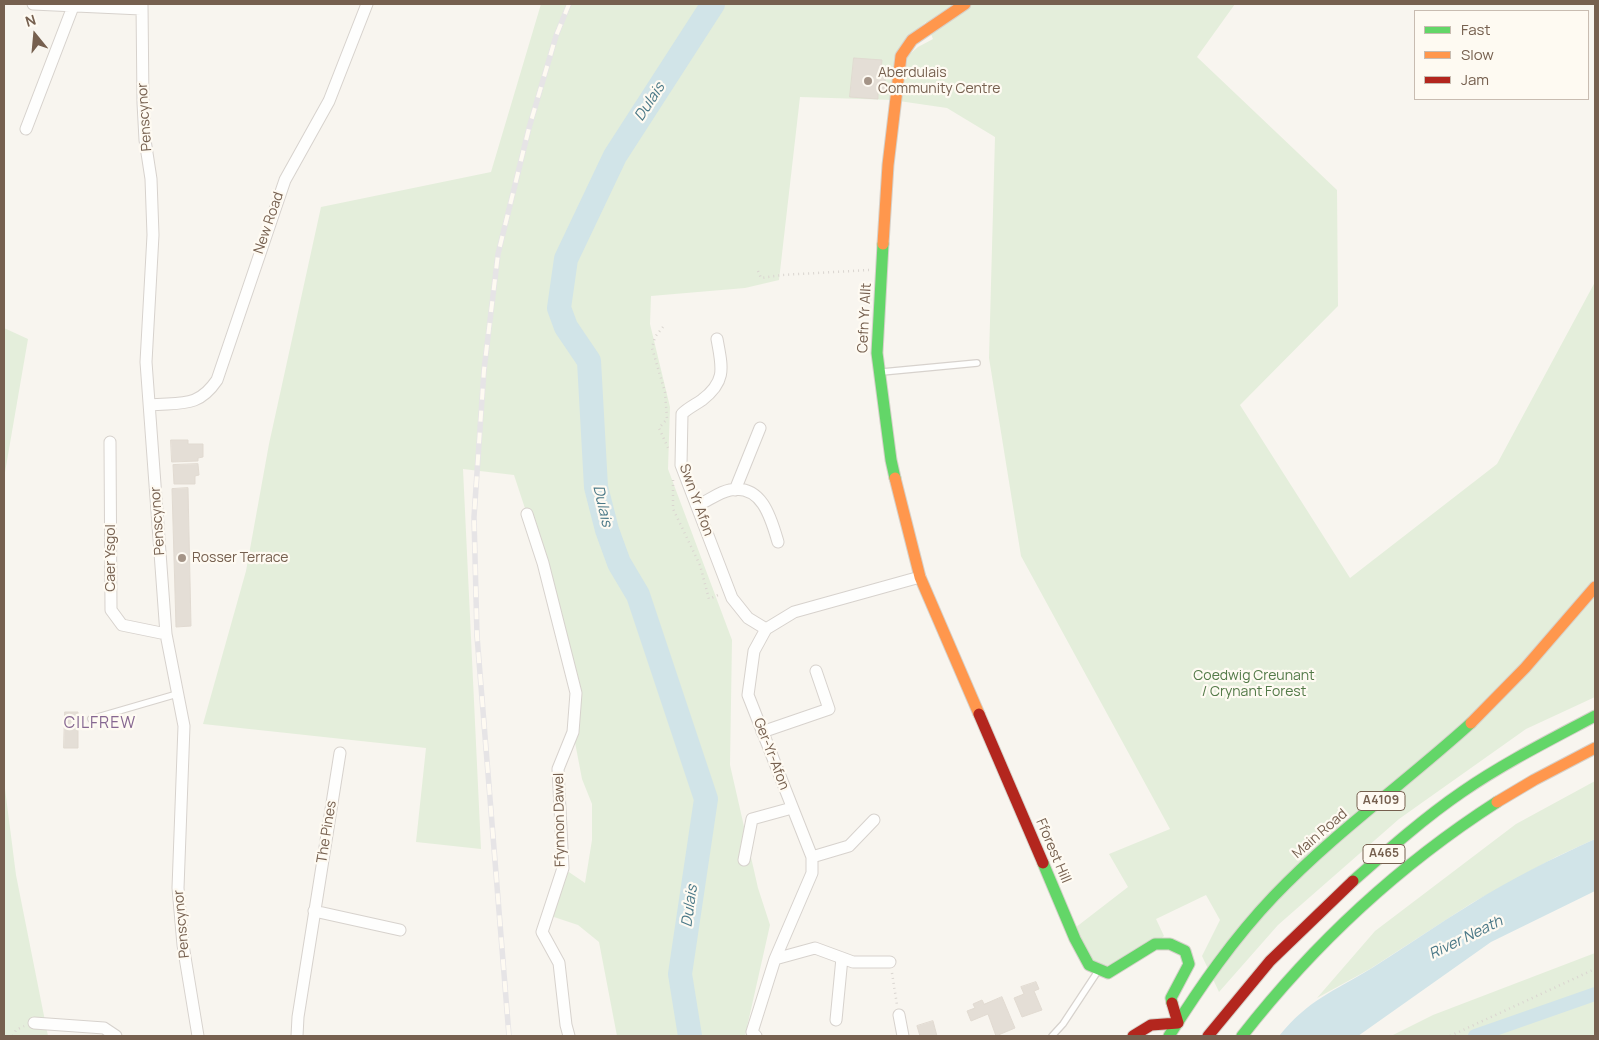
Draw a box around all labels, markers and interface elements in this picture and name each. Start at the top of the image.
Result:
north arrow [10,10,60,60]
text: N [23,10,38,31]
legend [1414,10,1589,100]
text: Fast [1461,19,1490,40]
text: Slow [1461,44,1494,65]
place label: Aberdulais Community Centre [878,65,1001,98]
text: Jam [1461,69,1489,90]
marker: Aberdulais Community Centre [862,75,874,87]
water label: Dulais [631,79,669,125]
street label: Penscynor [134,82,156,152]
street label: New Road [251,190,287,256]
street label: Cefn Yr Allt [855,282,875,354]
street label: Swn Yr Afon [675,462,717,538]
water label: Dulais [588,483,616,529]
street label: Penscynor [147,486,169,556]
street label: Caer Ysgol [103,524,119,592]
place label: Rosser Terrace [192,550,288,566]
marker: Rosser Terrace [176,552,188,564]
park label: Coedwig Creunant / Crynant Forest [1193,668,1315,700]
district label: CILFREW [63,714,137,734]
street label: Ger-Yr-Afon [750,716,792,792]
street label: Ffynnon Dawel [551,773,569,867]
road number: A4109 [1357,791,1405,810]
street label: The Pines [314,799,340,865]
street label: Main Road [1289,806,1351,862]
street label: Fforest Hill [1032,816,1074,886]
road number: A465 [1363,844,1405,864]
water label: Dulais [678,884,702,928]
street label: Penscynor [171,889,193,959]
water label: River Neath [1426,912,1506,964]

